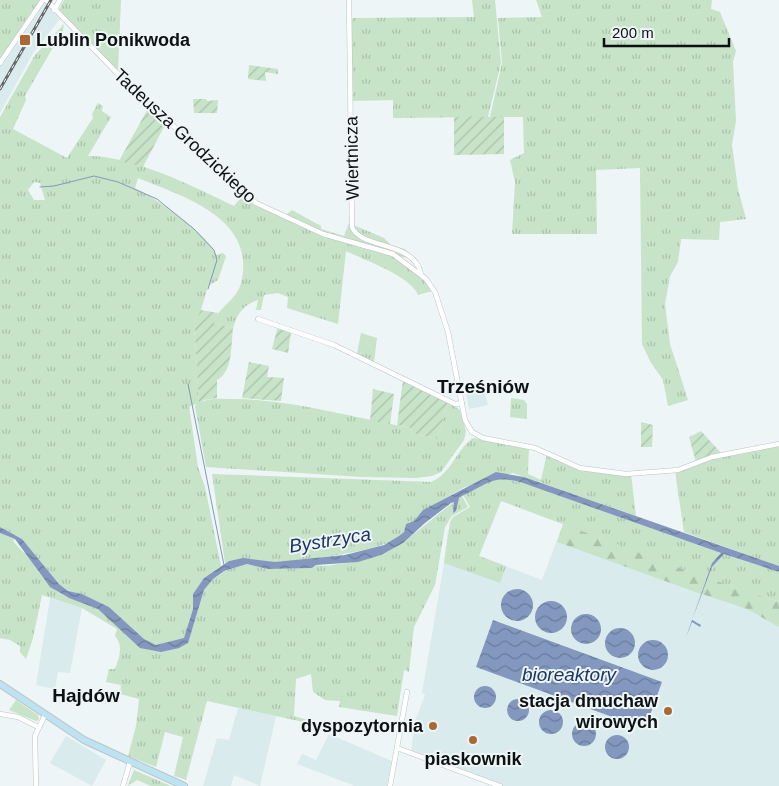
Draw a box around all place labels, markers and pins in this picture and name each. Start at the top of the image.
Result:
place label: Lublin Ponikwoda [36,30,191,50]
marker: Lublin Ponikwoda [18,33,32,47]
place label: stacja dmuchaw wirowych [519,691,659,732]
marker: stacja dmuchaw wirowych [662,705,674,717]
place label: dyspozytornia [301,716,424,736]
marker: dyspozytornia [427,720,439,732]
marker: piaskownik [467,734,479,746]
place label: piaskownik [424,749,523,769]

